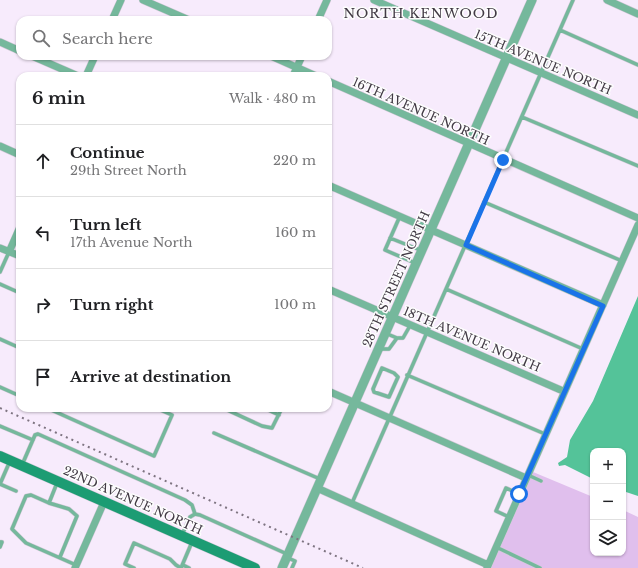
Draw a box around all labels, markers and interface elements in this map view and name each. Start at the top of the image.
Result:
district label: NORTH KENWOOD [344,5,498,22]
search box [16,16,332,60]
street label: 15TH AVENUE NORTH [472,26,614,98]
icon: search [30,27,52,49]
text: Search here [62,29,153,48]
street label: 16TH AVENUE NORTH [350,74,492,148]
text: 6 min [32,88,85,109]
text: Walk · 480 m [229,90,316,107]
text: Continue [70,143,145,162]
icon: ahead [32,150,54,172]
route end [494,151,512,169]
text: 220 m [273,152,316,169]
text: 29th Street North [70,162,187,179]
street label: 28TH STREET NORTH [359,209,433,349]
text: Turn left [70,215,141,234]
icon: left [32,222,54,244]
text: 160 m [275,224,316,241]
text: 17th Avenue North [70,234,193,251]
icon: right [32,294,54,316]
text: Turn right [70,295,153,314]
text: 100 m [274,296,316,313]
street label: 18TH AVENUE NORTH [401,303,543,375]
icon: arrive [32,366,54,388]
text: Arrive at destination [70,367,231,386]
map controls [590,448,626,556]
button: + [590,448,626,484]
street label: 22ND AVENUE NORTH [61,462,205,538]
button: − [590,484,626,520]
route start [510,485,528,503]
button: layers [590,520,626,556]

